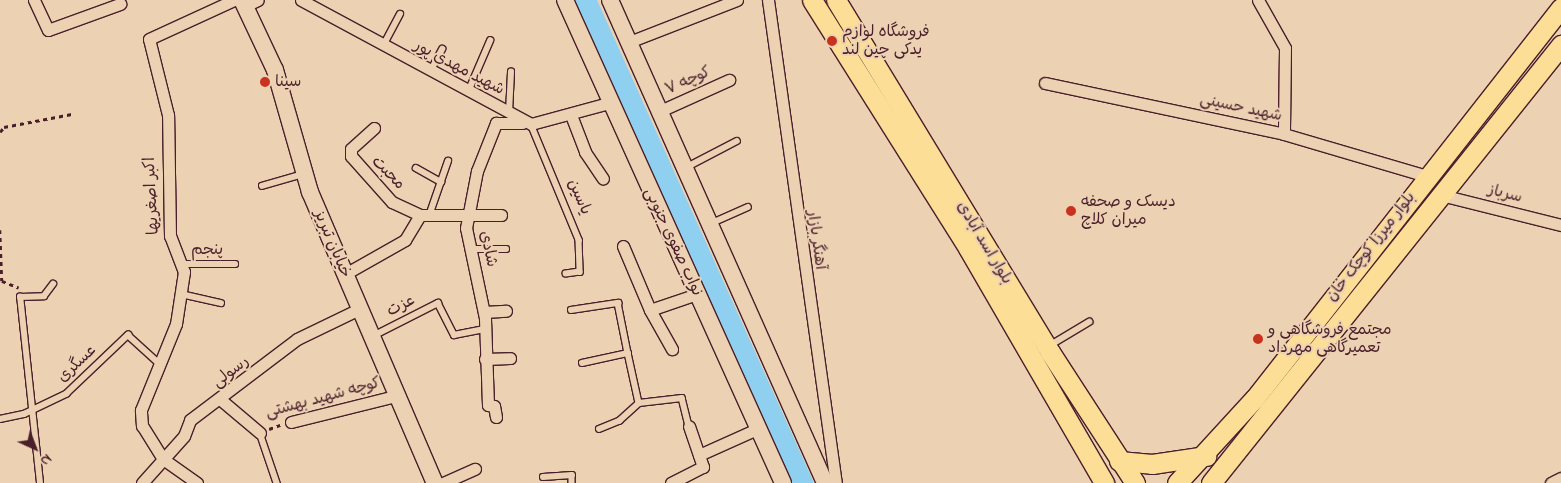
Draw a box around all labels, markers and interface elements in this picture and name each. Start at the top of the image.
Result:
place label: فروشگاه لوازم یدکی چین لند [842,22,930,60]
marker: فروشگاه لوازم یدکی چین لند [826,35,838,47]
street label: شهید مهدی پور [411,36,507,100]
street label: کوچه ۷ [662,62,714,100]
place label: سینا [275,72,301,92]
marker: سینا [259,76,271,88]
street label: شهید حسینی [1198,90,1284,126]
street label: محبت [367,152,409,194]
street label: اکبر اصغریها [140,157,164,235]
street label: یاسین [563,176,595,218]
street label: سرباز [1486,181,1524,207]
street label: نواب صفوی جنوبی [640,185,706,299]
street label: بلوار میرزا کوچک خان [1322,188,1420,306]
place label: دیسک و صحفه میران کلاچ [1081,192,1176,230]
street label: بلوار اسد آبادی [952,198,1016,288]
marker: دیسک و صحفه میران کلاچ [1065,205,1077,217]
street label: خیابان تبریز [309,207,355,281]
street label: آهنگر بازار [802,209,830,271]
street label: شادی [475,229,501,269]
street label: پنجم [191,240,223,260]
street label: عزت [384,291,418,321]
place label: مجتمع فروشگاهی و تعمیرگاهی مهرداد [1268,320,1392,358]
marker: مجتمع فروشگاهی و تعمیرگاهی مهرداد [1252,333,1264,345]
street label: عسگری [54,341,100,387]
street label: رسولی [209,352,253,392]
street label: کوچه شهید بهشتی [263,373,383,423]
north arrow [10,423,60,473]
text: N [35,448,56,470]

